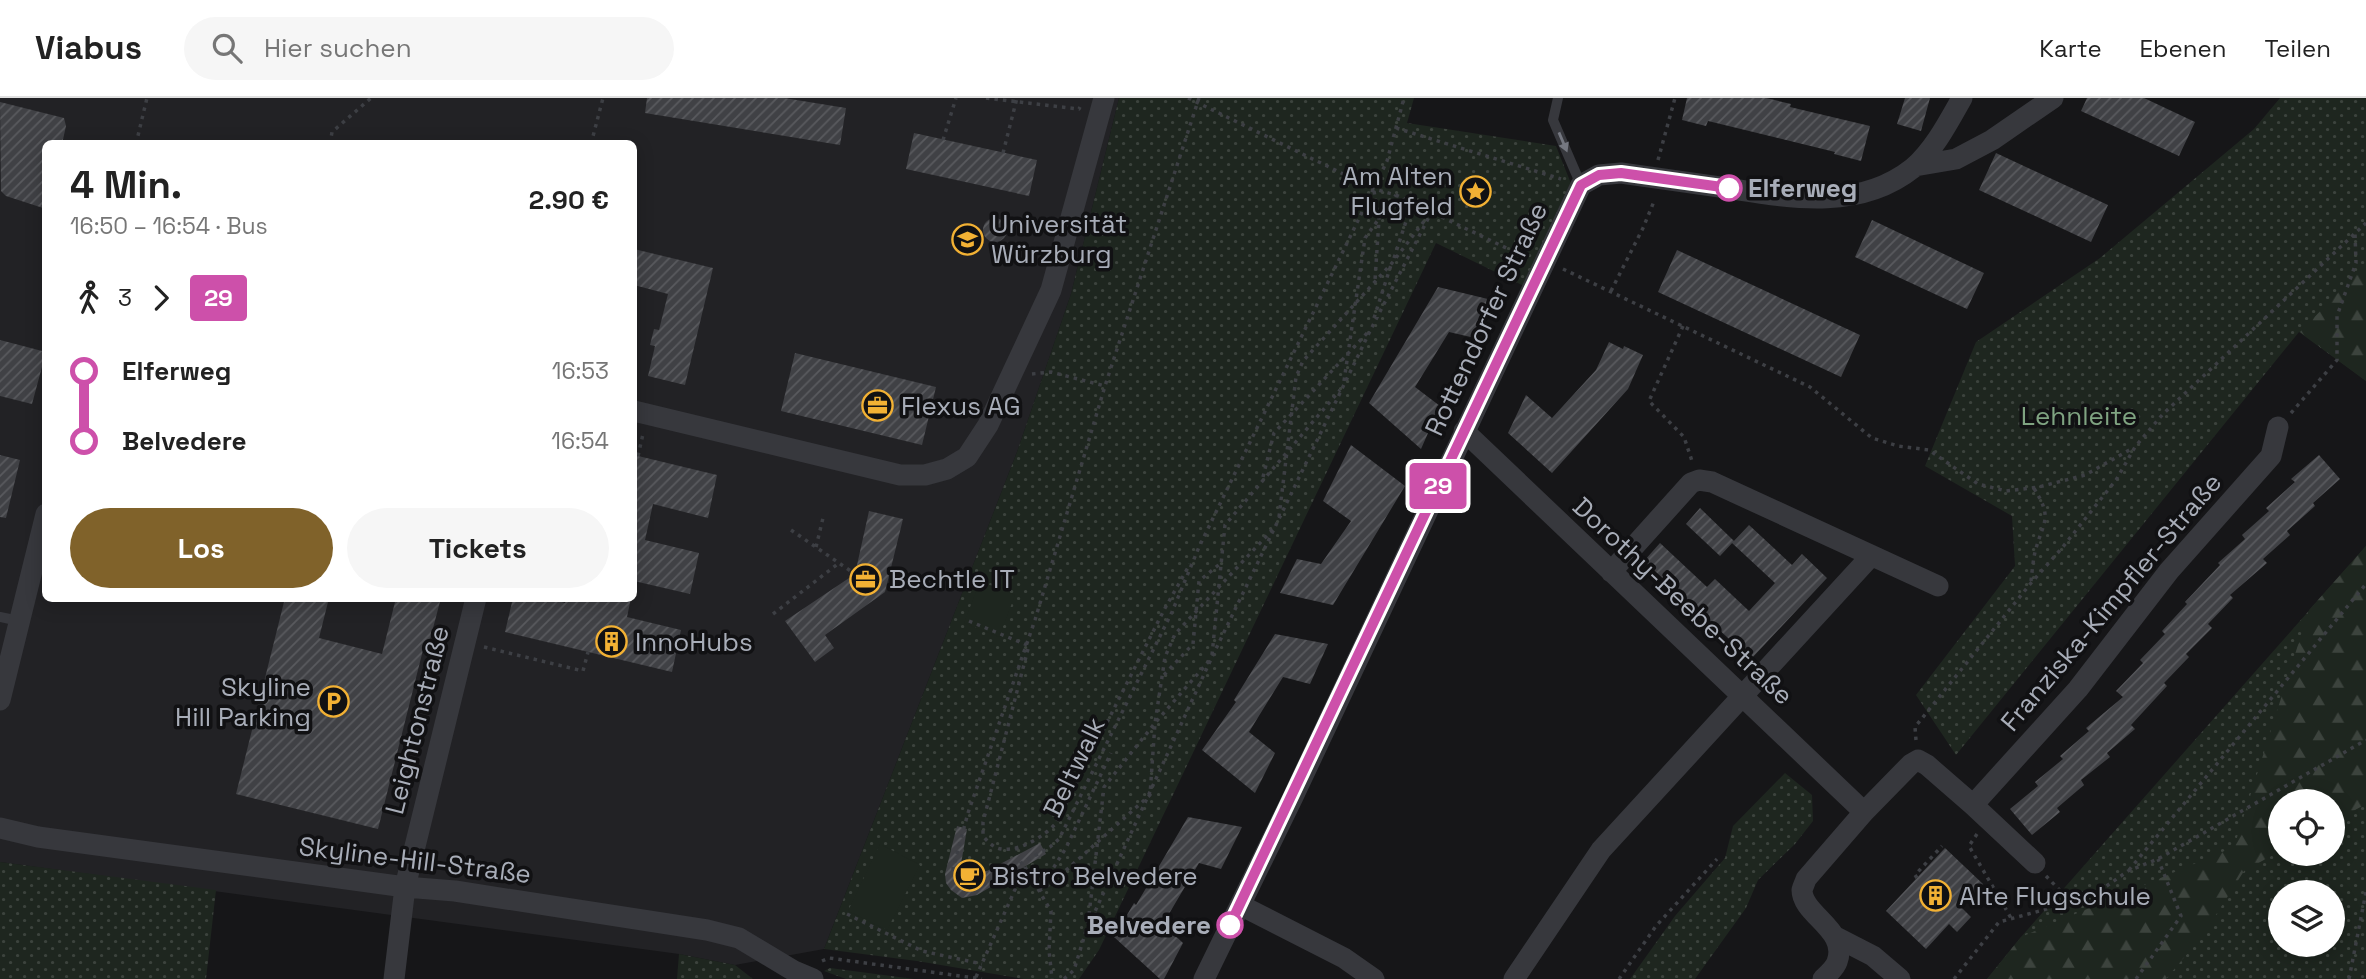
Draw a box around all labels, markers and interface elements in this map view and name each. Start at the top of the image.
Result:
search box [184,17,674,80]
text: Viabus [35,27,142,69]
icon: search [208,29,246,67]
text: Hier suchen [264,31,412,65]
text: Karte [2039,33,2102,64]
text: Ebenen [2140,33,2226,64]
text: Teilen [2264,33,2331,64]
one-way arrow [1557,132,1568,153]
place label: Am Alten Flugfeld [1342,159,1453,223]
text: 4 Min. [70,161,182,209]
place label: Elferweg [1748,171,1857,205]
place icon: Am Alten Flugfeld [1459,174,1493,208]
marker: Elferweg [1716,175,1742,201]
text: 2.90 € [529,183,609,217]
street label: Rottendorfer Straße [1417,197,1555,441]
place label: Universität Würzburg [991,207,1127,271]
text: 16:50 – 16:54 · Bus [70,211,268,241]
school or university icon: Universität Würzburg [951,222,985,256]
icon: walk [70,279,108,317]
icon: forward [142,279,180,317]
text: 29 [204,282,233,313]
text: 3 [118,283,132,313]
text: Elferweg [122,354,231,388]
text: 16:53 [552,356,609,386]
office icon: Flexus AG [861,389,895,423]
place label: Flexus AG [901,389,1021,423]
park label: Lehnleite [2021,399,2137,433]
text: Belvedere [122,424,247,458]
text: 16:54 [551,426,609,456]
line badge: 29 [1406,463,1470,509]
street label: Franziska-Kimpfler-Straße [1993,466,2229,738]
text: 29 [1424,470,1453,501]
street label: Dorothy-Beebe-Straße [1566,490,1800,712]
button: Los [70,508,333,588]
button: Tickets [347,508,609,588]
office icon: Bechtle IT [849,562,883,596]
place label: Bechtle IT [889,562,1015,596]
street label: Leightonstraße [377,622,457,818]
building icon: InnoHubs [595,625,629,659]
place label: InnoHubs [635,625,753,659]
place label: Skyline Hill Parking [175,670,311,734]
parking icon: Skyline Hill Parking [317,685,351,719]
street label: Beltwalk [1035,712,1113,822]
map controls [2268,789,2345,957]
button: locate [2268,789,2345,866]
street label: Skyline-Hill-Straße [297,829,533,891]
cafe icon: Bistro Belvedere [952,859,986,893]
place label: Bistro Belvedere [992,859,1198,893]
building icon: Alte Flugschule [1919,879,1953,913]
place label: Alte Flugschule [1959,879,2151,913]
button: layers [2268,880,2345,957]
place label: Belvedere [1087,908,1211,942]
marker: Belvedere [1217,912,1243,938]

